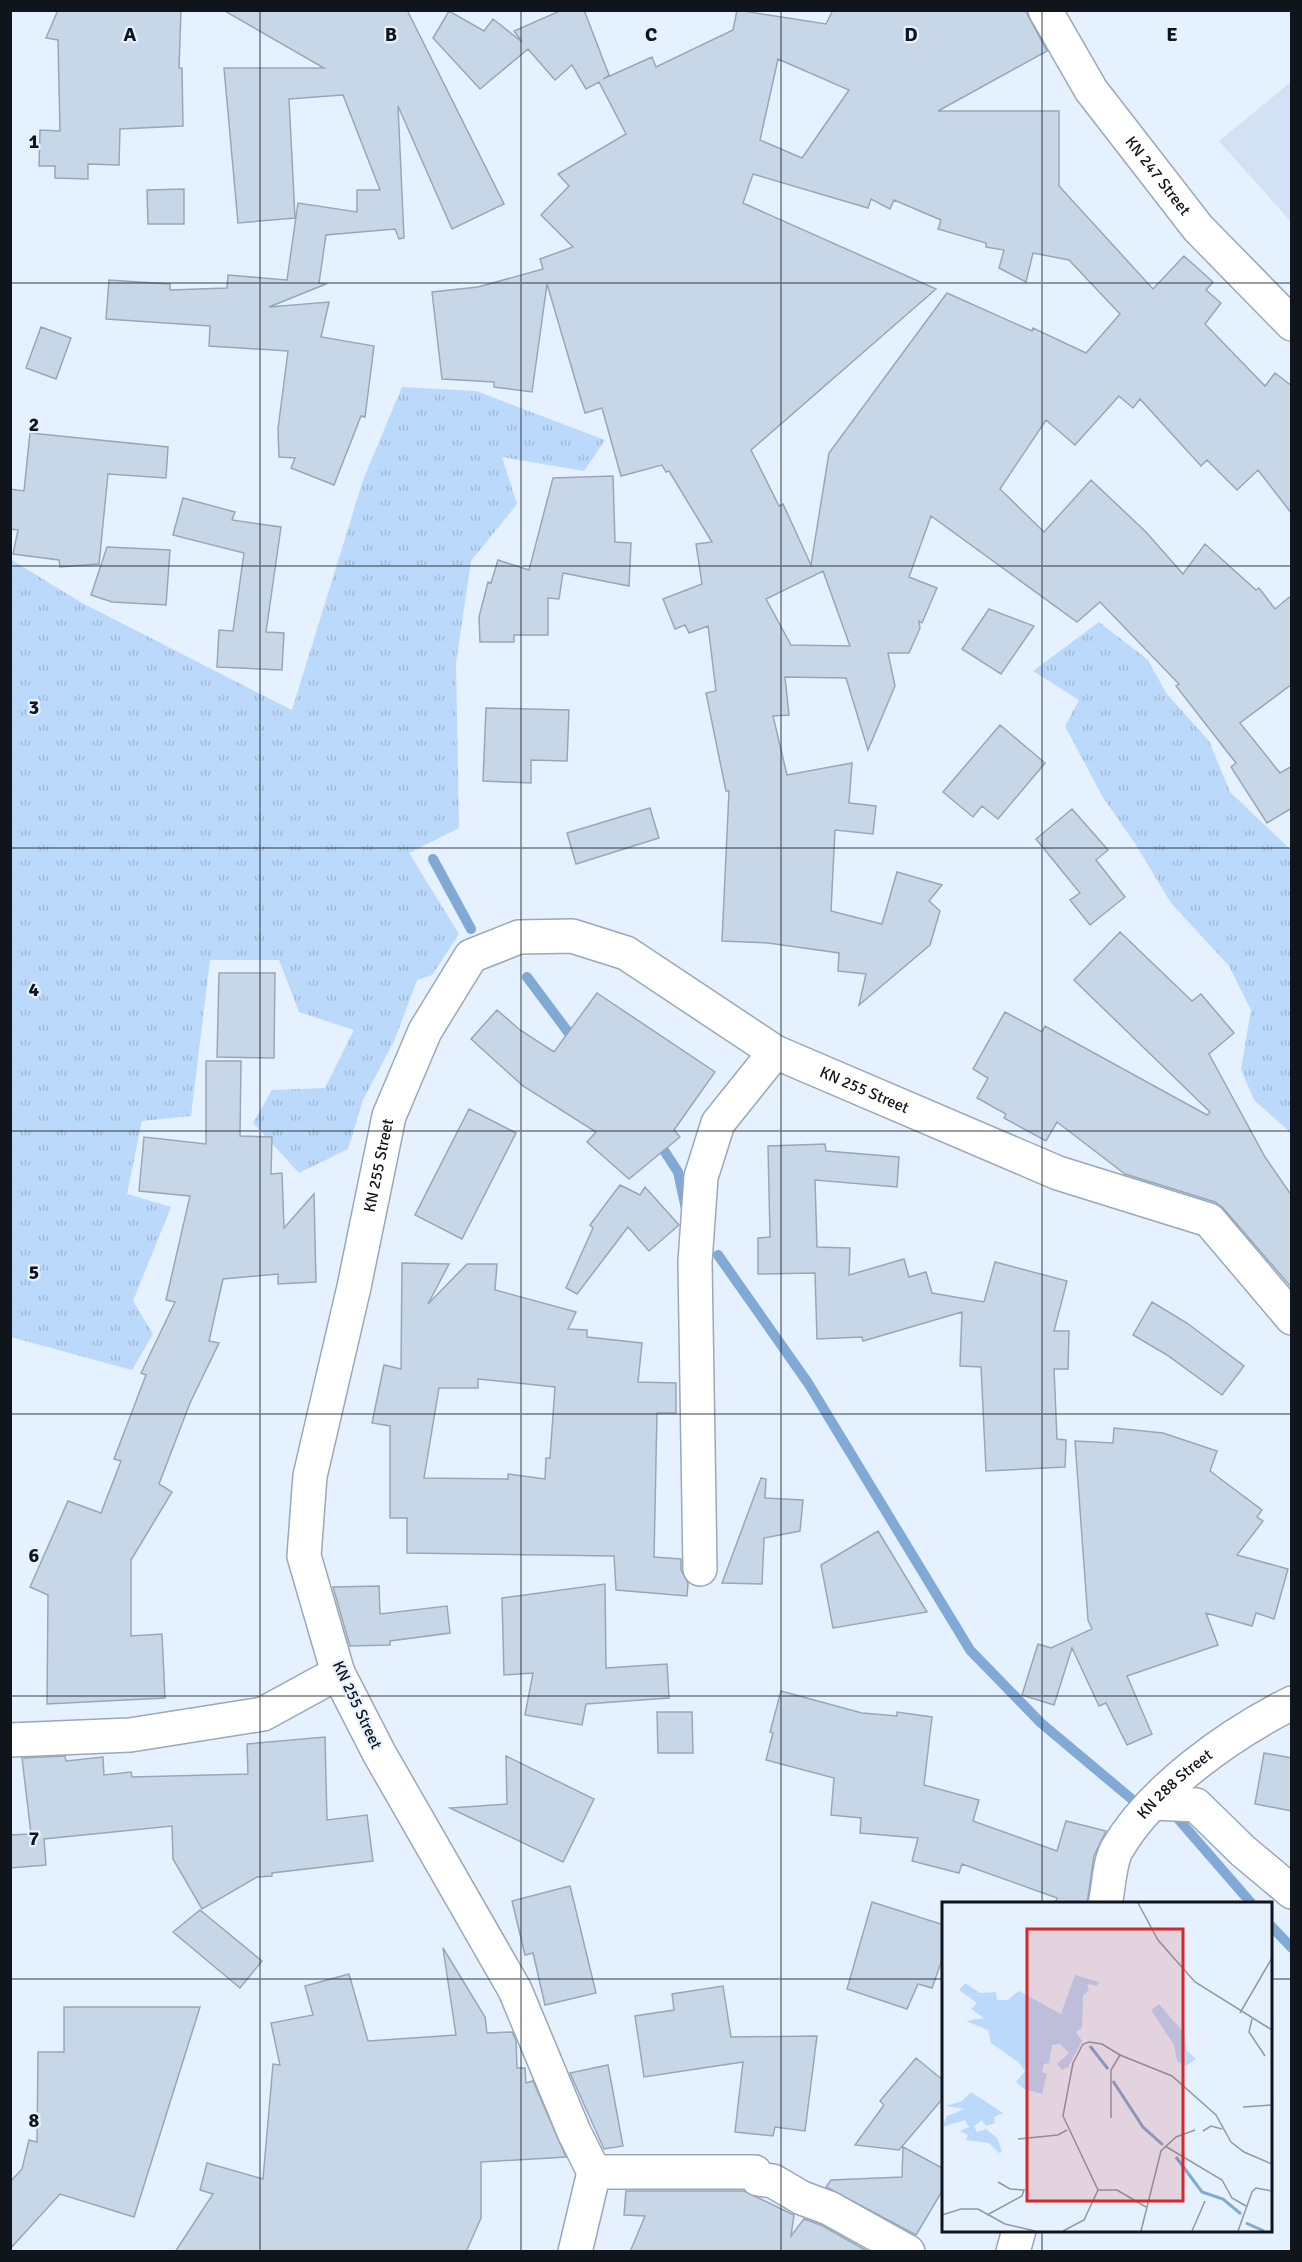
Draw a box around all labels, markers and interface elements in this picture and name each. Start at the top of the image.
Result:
text: A [124,22,137,47]
text: B [385,22,397,47]
text: C [645,22,657,47]
text: D [904,22,918,47]
text: E [1166,22,1178,47]
text: 1 [29,129,40,154]
street label: KN 247 Street [1121,132,1195,220]
text: 2 [29,412,39,437]
text: 3 [29,695,39,720]
text: 4 [29,977,40,1002]
street label: KN 255 Street [817,1062,912,1118]
street label: KN 255 Street [360,1117,398,1214]
text: 5 [29,1260,39,1285]
text: 6 [29,1543,40,1568]
street label: KN 255 Street [328,1658,386,1753]
street label: KN 288 Street [1133,1745,1217,1823]
text: 7 [29,1826,40,1851]
inset map [942,1902,1272,2232]
text: 8 [29,2108,40,2133]

